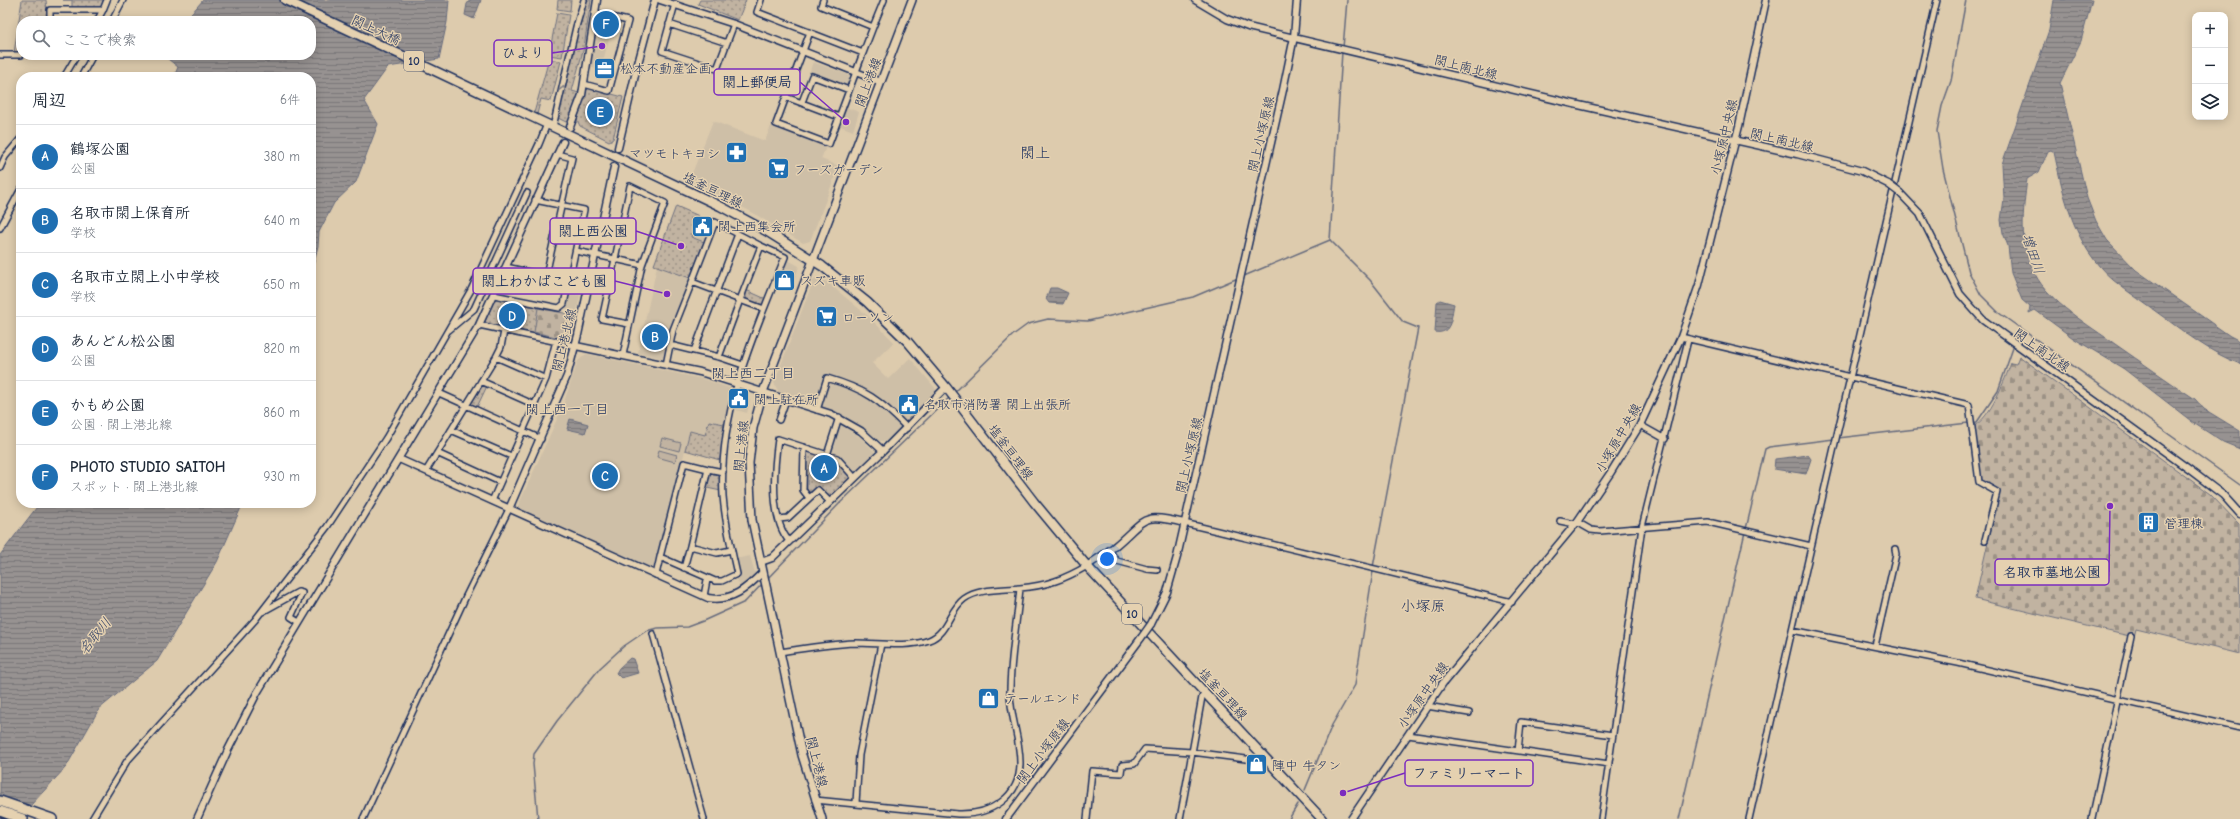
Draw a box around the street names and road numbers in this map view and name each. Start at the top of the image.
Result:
street label: 閖上大橋 [349,12,403,48]
road number: 10 [404,51,424,71]
street label: 閖上南北線 [1433,52,1500,82]
street label: 閖上港線 [852,54,885,109]
street label: 閖上小塚原線 [1245,93,1277,174]
street label: 小塚原中央線 [1708,96,1740,177]
street label: 閖上南北線 [1749,125,1816,155]
street label: 塩釜亘理線 [680,169,746,211]
street label: 閖上港北線 [549,306,579,373]
street label: 閖上南北線 [2011,325,2074,375]
street label: 小塚原中央線 [1592,400,1644,476]
street label: 閖上小塚原線 [1173,414,1205,495]
street label: 閖上港線 [731,418,751,473]
street label: 塩釜亘理線 [985,422,1037,483]
road number: 10 [1122,604,1142,624]
street label: 小塚原中央線 [1394,658,1452,731]
street label: 塩釜亘理線 [1195,665,1251,724]
street label: 閖上小塚原線 [1014,715,1073,787]
street label: 閖上港線 [803,735,831,790]

